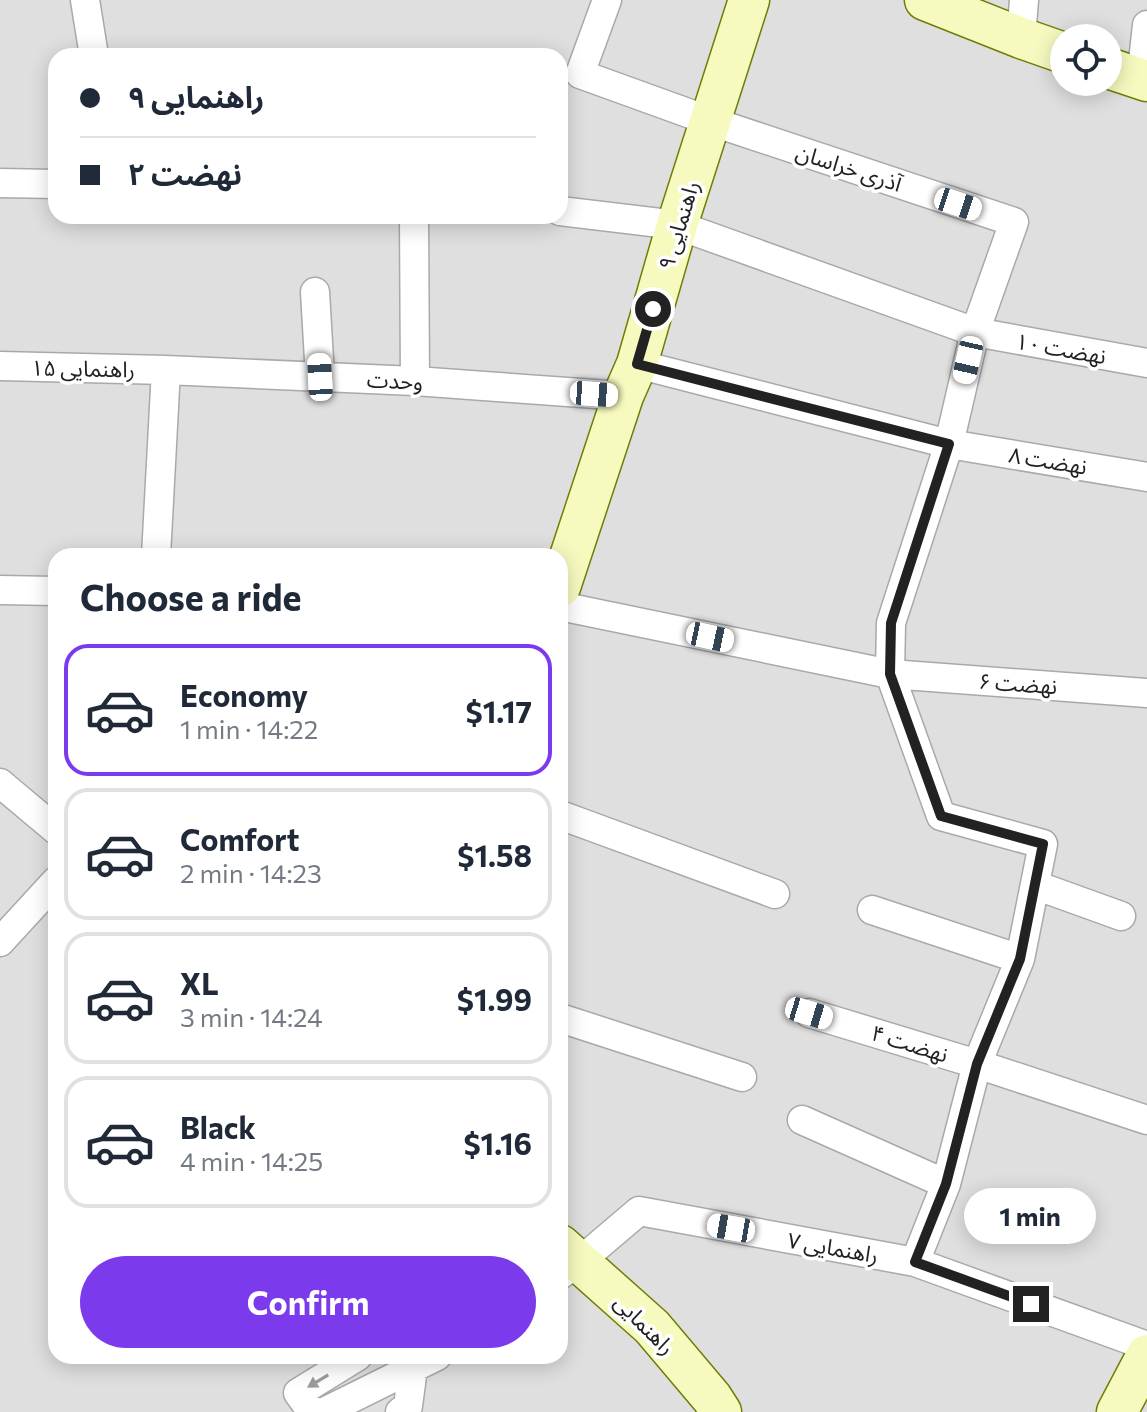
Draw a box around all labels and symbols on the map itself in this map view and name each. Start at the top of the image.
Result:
street label: آذری خراسان [792,137,907,198]
street label: راهنمایی ۹ [652,177,705,273]
car [931,185,985,223]
route start [635,291,671,327]
street label: نهضت ۱۰ [1014,327,1108,369]
car [951,334,985,386]
car [307,352,333,402]
street label: راهنمایی ۱۵ [31,354,135,383]
street label: وحدت [366,365,424,395]
car [569,380,619,408]
street label: نهضت ۸ [1007,441,1089,479]
car [684,620,736,654]
street label: نهضت ۶ [978,667,1058,699]
car [783,995,835,1031]
street label: نهضت ۴ [868,1019,952,1067]
callout: 1 min [965,1188,1097,1244]
car [705,1212,757,1244]
street label: راهنمایی ۷ [785,1226,880,1269]
route end [1013,1286,1049,1322]
street label: راهنمایی [608,1288,681,1361]
one-way arrow [307,1373,329,1387]

